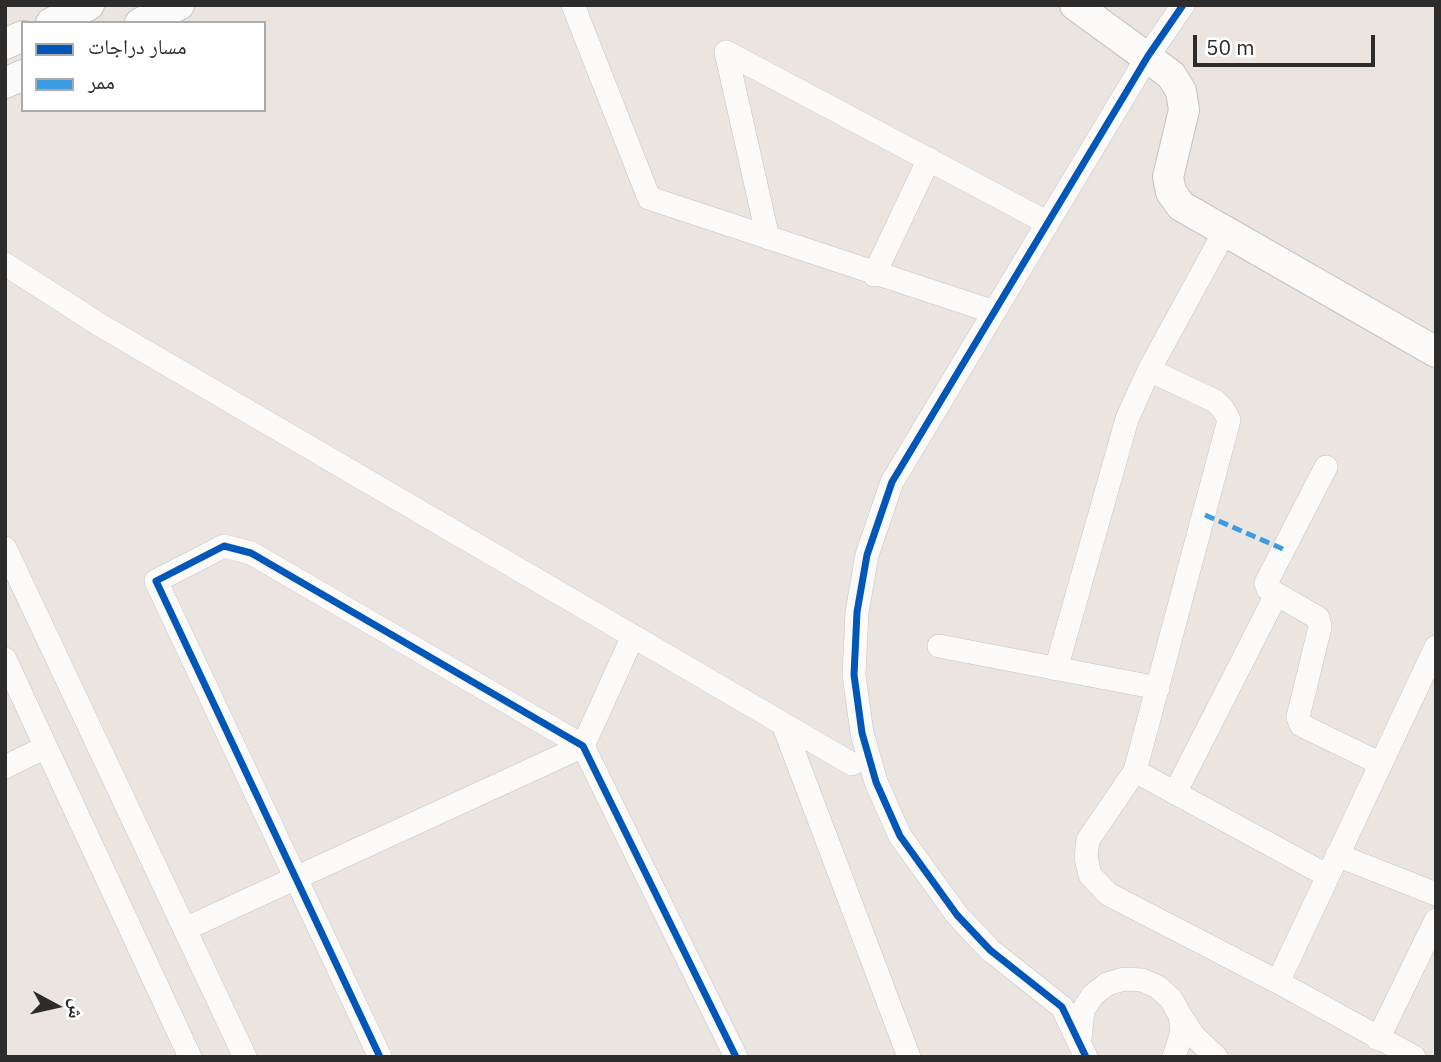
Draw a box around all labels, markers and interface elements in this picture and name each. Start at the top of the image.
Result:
legend [21,21,266,112]
scale bar [1196,21,1378,65]
text: مسار دراجات [88,32,187,60]
text: 50 m [1206,33,1255,61]
text: ممر [88,67,115,95]
north arrow [21,971,91,1041]
text: ش [64,997,90,1021]

